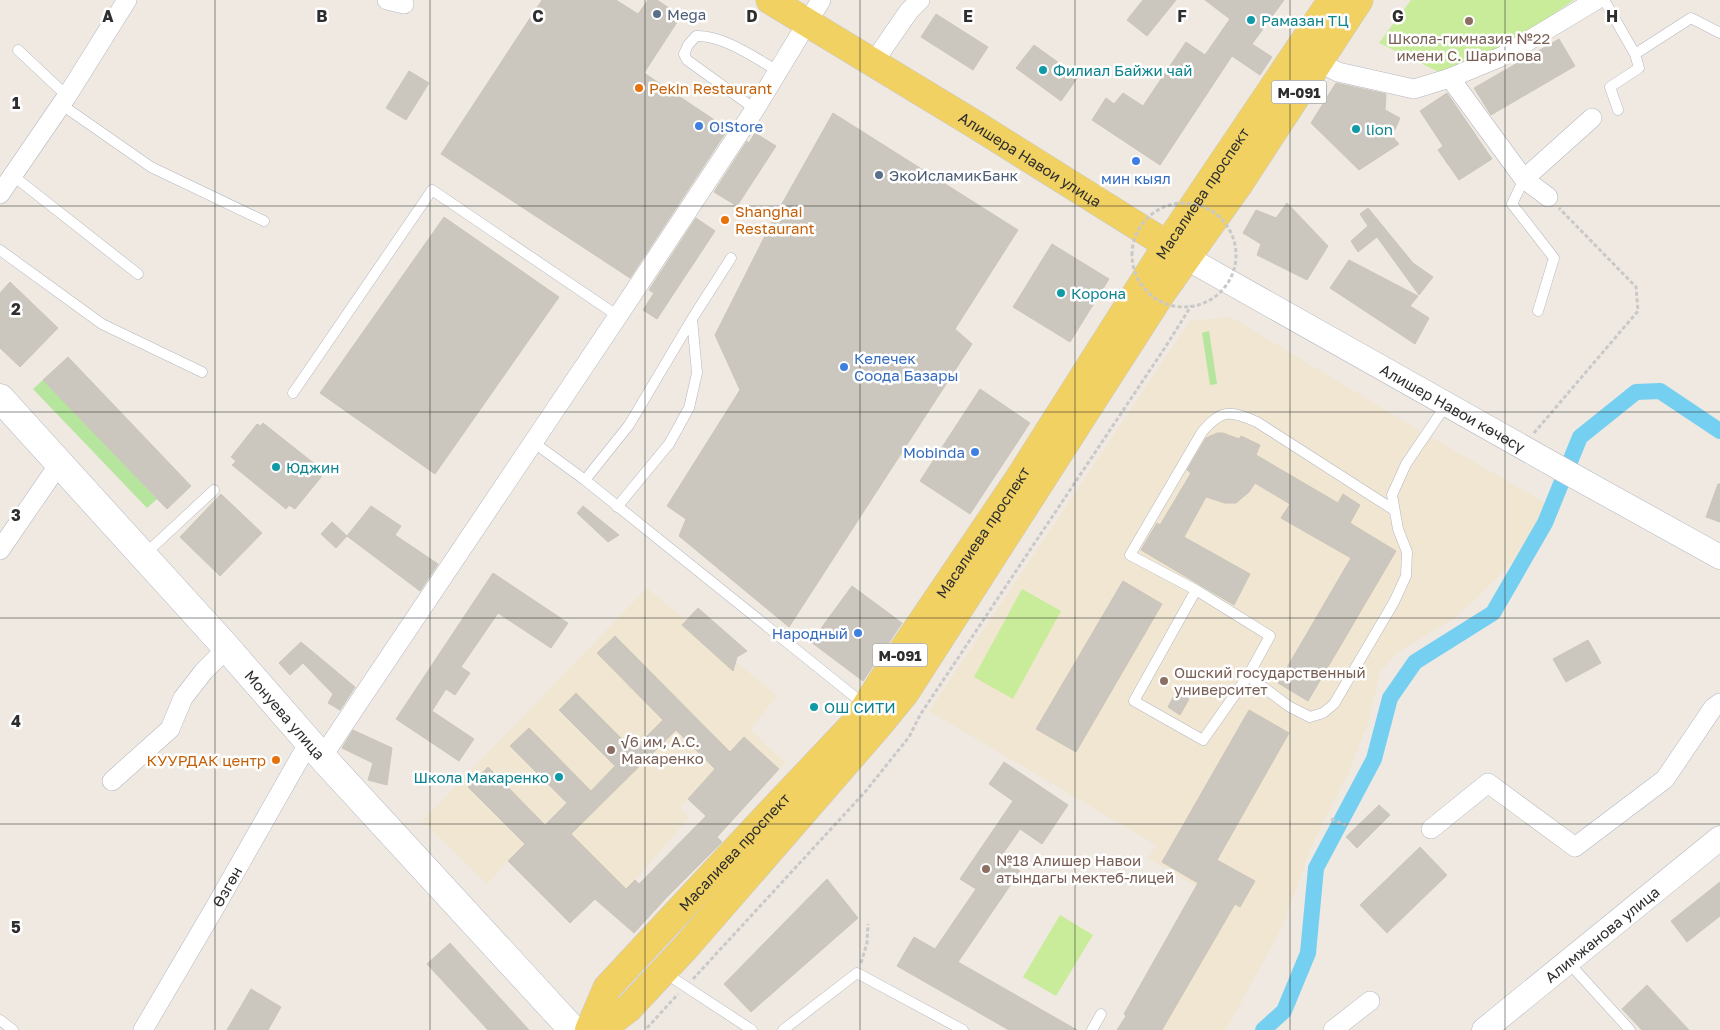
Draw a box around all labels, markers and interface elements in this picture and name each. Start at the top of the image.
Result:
place label: Mega [667,5,706,23]
text: A [102,6,114,26]
text: B [316,6,328,26]
text: C [532,6,544,26]
text: D [746,6,758,26]
text: E [963,6,973,26]
text: F [1177,6,1187,26]
text: G [1392,6,1404,26]
text: H [1606,6,1618,26]
marker: Mega [651,8,663,20]
place label: Рамазан ТЦ [1261,11,1349,29]
marker: Рамазан ТЦ [1245,14,1257,26]
marker: Школа-гимназия №22 имени С. Шарипова [1463,15,1475,27]
place label: Школа-гимназия №22 имени С. Шарипова [1388,29,1550,64]
place label: Филиал Байжи чай [1053,61,1192,79]
marker: Филиал Байжи чай [1037,64,1049,76]
place label: Pekin Restaurant [649,79,772,97]
road number: М-091 [1272,80,1326,104]
marker: Pekin Restaurant [633,82,645,94]
text: 1 [12,93,20,113]
street label: Алишера Навои улица [956,108,1105,210]
place label: O!Store [709,117,764,135]
marker: O!Store [693,120,705,132]
place label: lion [1366,120,1393,138]
marker: lion [1350,123,1362,135]
street label: Масалиева проспект [1151,124,1253,262]
marker: мин кыял [1130,155,1142,167]
place label: ЭкоИсламикБанк [889,166,1019,184]
marker: ЭкоИсламикБанк [873,169,885,181]
place label: мин кыял [1101,169,1171,187]
place label: Shanghai Restaurant [735,202,815,237]
marker: Shanghai Restaurant [719,214,731,226]
place label: Корона [1071,284,1126,302]
marker: Корона [1055,287,1067,299]
text: 2 [11,299,21,319]
place label: Келечек Соода Базары [854,349,958,384]
street label: Алишер Навои көчөсү [1377,360,1529,457]
marker: Келечек Соода Базары [838,361,850,373]
place label: Mobinda [903,443,965,461]
marker: Mobinda [969,446,981,458]
place label: Юджин [286,458,339,476]
marker: Юджин [270,461,282,473]
street label: Масалиева проспект [932,463,1033,601]
text: 3 [11,505,21,525]
place label: Народный [772,624,848,642]
marker: Народный [852,627,864,639]
road number: М-091 [872,644,928,666]
place label: Ошский государственный университет [1174,663,1366,698]
street label: Монуева улица [241,666,329,763]
marker: Ошский государственный университет [1158,675,1170,687]
place label: ОШ СИТИ [824,698,896,716]
marker: ОШ СИТИ [808,701,820,713]
text: 4 [11,711,21,731]
place label: √6 им, А.С. Макаренко [621,732,704,767]
marker: √6 им, А.С. Макаренко [605,744,617,756]
place label: КУУРДАК центр [147,751,266,769]
marker: КУУРДАК центр [270,754,282,766]
place label: Школа Макаренко [414,768,549,786]
marker: Школа Макаренко [553,771,565,783]
street label: Масалиева проспект [675,789,794,914]
place label: №18 Алишер Навои атындагы мектеб-лицей [996,851,1174,886]
street label: Өзгөн [208,863,245,910]
marker: №18 Алишер Навои атындагы мектеб-лицей [980,863,992,875]
street label: Алимжанова улица [1541,882,1663,986]
text: 5 [11,917,21,937]

